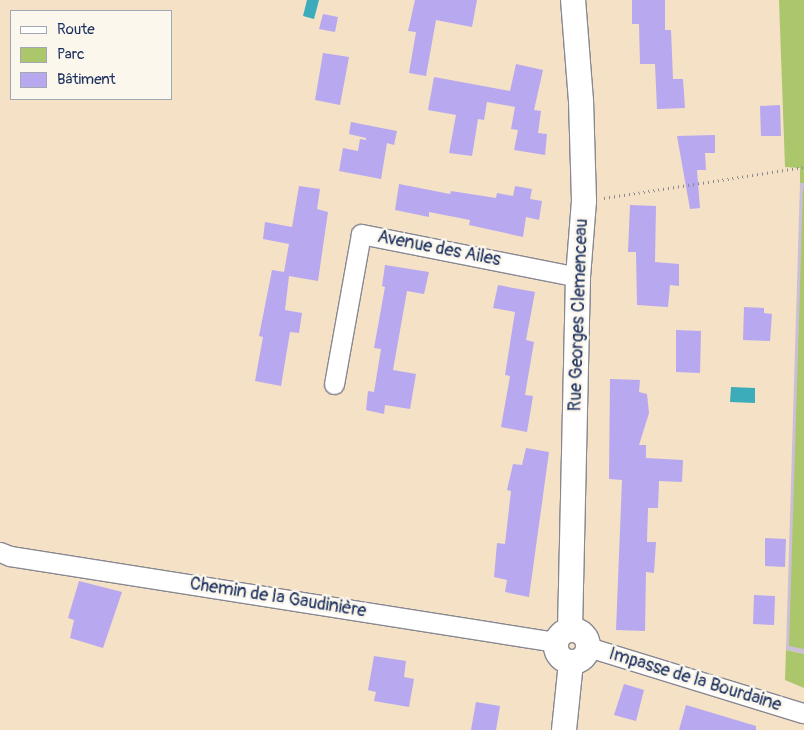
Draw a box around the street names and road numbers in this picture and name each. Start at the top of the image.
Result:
street label: Rue Georges Clemenceau [565,218,593,412]
street label: Avenue des Ailes [376,226,502,272]
street label: Chemin de la Gaudinière [188,573,368,623]
street label: Impasse de la Bourdaine [606,643,784,717]

